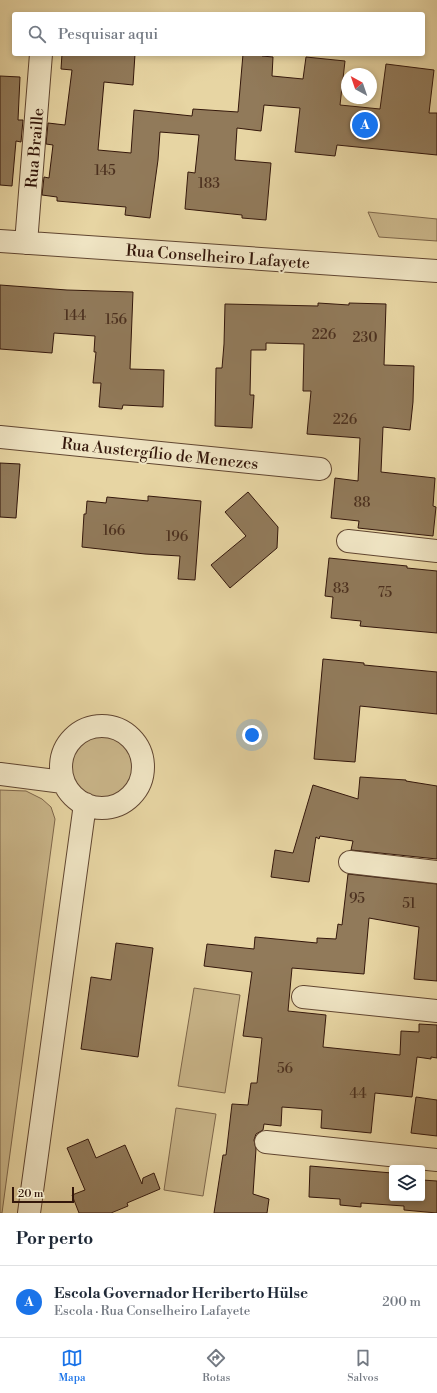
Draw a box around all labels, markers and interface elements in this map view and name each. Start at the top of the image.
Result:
search box [12,12,425,56]
icon: search [26,23,48,45]
text: Pesquisar aqui [58,25,158,44]
north arrow [341,68,377,104]
street label: Rua Braille [22,107,48,189]
pin: A [352,110,378,140]
house number: 145 [94,162,116,180]
house number: 183 [198,175,220,193]
street label: Rua Conselheiro Lafayete [125,241,311,273]
house number: 144 [64,307,86,325]
house number: 156 [105,311,128,329]
house number: 226 [312,326,337,344]
house number: 230 [353,329,378,347]
house number: 226 [333,411,358,429]
street label: Rua Austergílio de Menezes [60,434,259,474]
house number: 88 [353,494,371,512]
house number: 166 [103,522,126,540]
house number: 196 [166,528,189,546]
house number: 83 [333,580,349,598]
house number: 75 [378,584,393,602]
your location [242,725,262,745]
house number: 95 [349,890,365,908]
house number: 51 [402,895,416,913]
house number: 56 [277,1060,294,1078]
house number: 44 [350,1085,366,1103]
map controls [389,1165,425,1201]
button: layers [389,1165,425,1201]
scale bar [12,1185,74,1204]
text: 20 m [18,1187,43,1201]
text: Por perto [16,1228,93,1250]
text: Escola Governador Heriberto Hülse [54,1284,308,1303]
text: A [24,1294,34,1310]
text: 200 m [382,1294,421,1310]
text: Escola · Rua Conselheiro Lafayete [54,1303,250,1319]
tab: Mapa [58,1347,86,1385]
tab: Rotas [202,1347,230,1385]
tab: Salvos [347,1347,379,1385]

